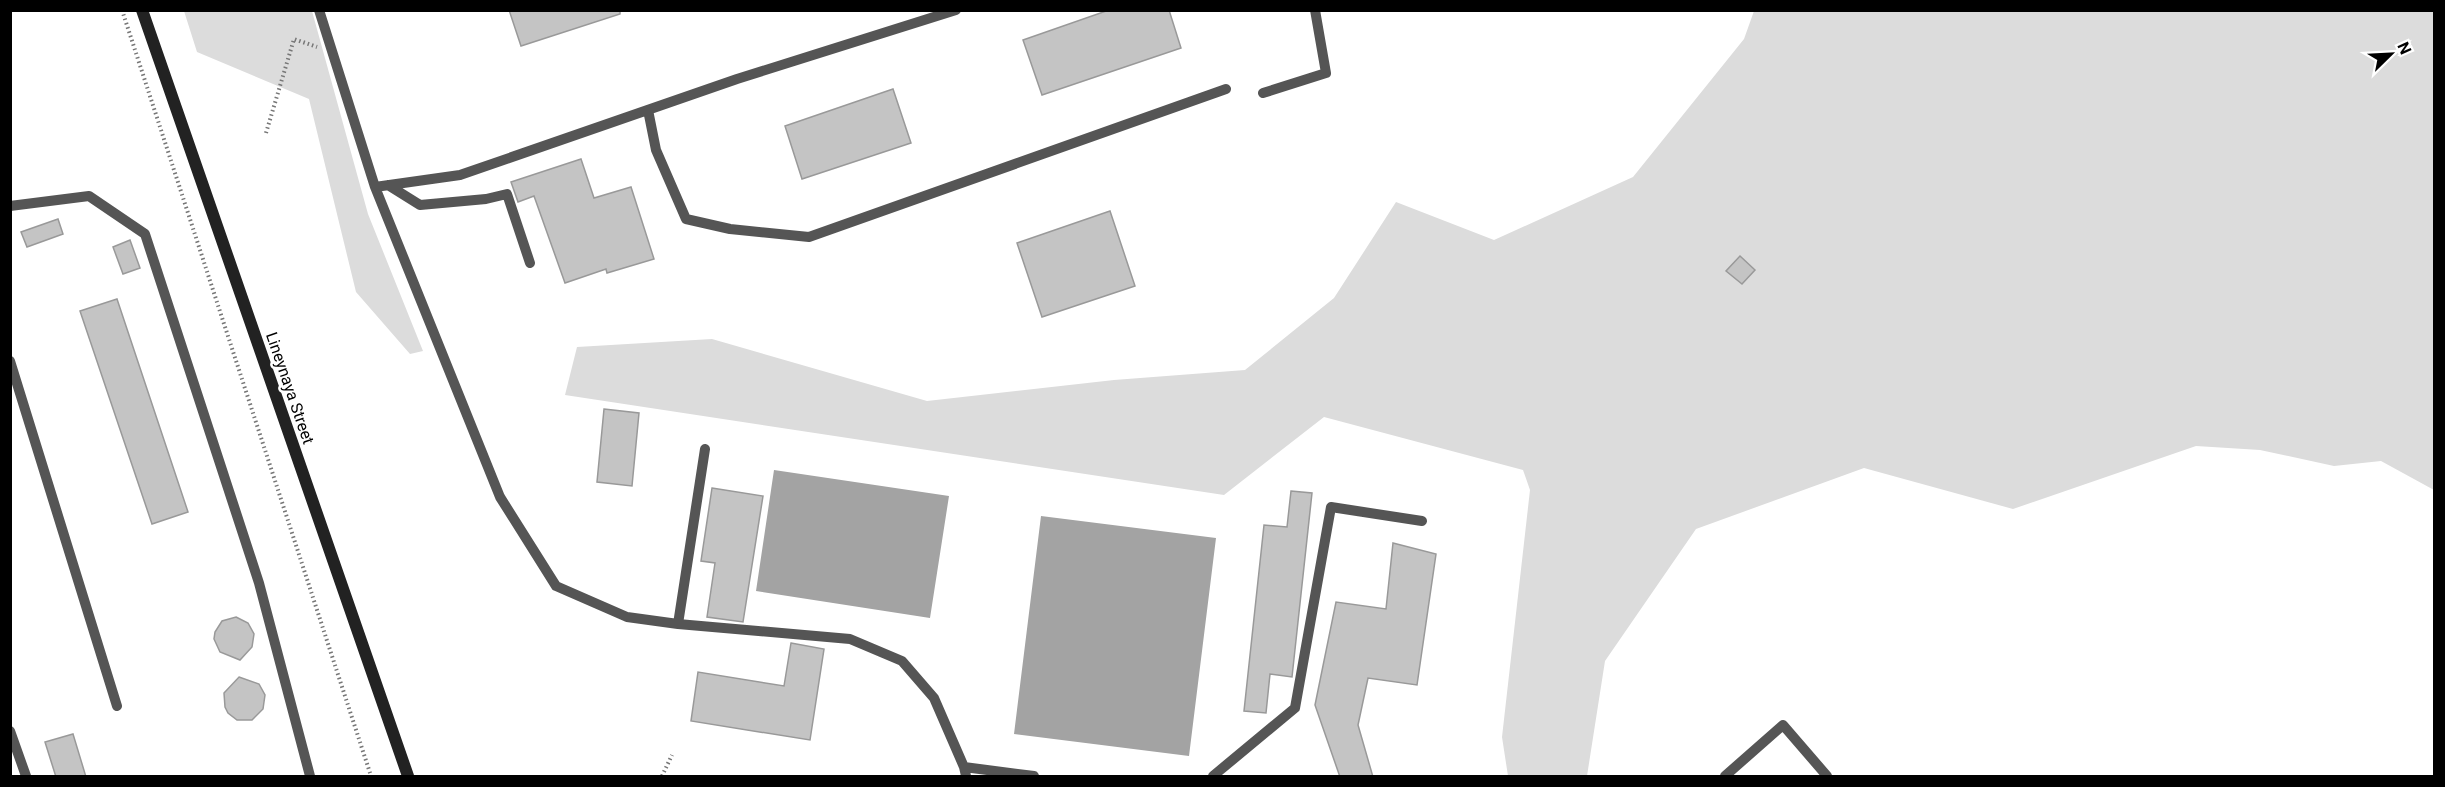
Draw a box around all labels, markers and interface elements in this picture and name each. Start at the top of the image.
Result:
north arrow [2361,24,2421,84]
text: N [2393,39,2415,57]
street label: Lineynaya Street [262,330,318,446]

